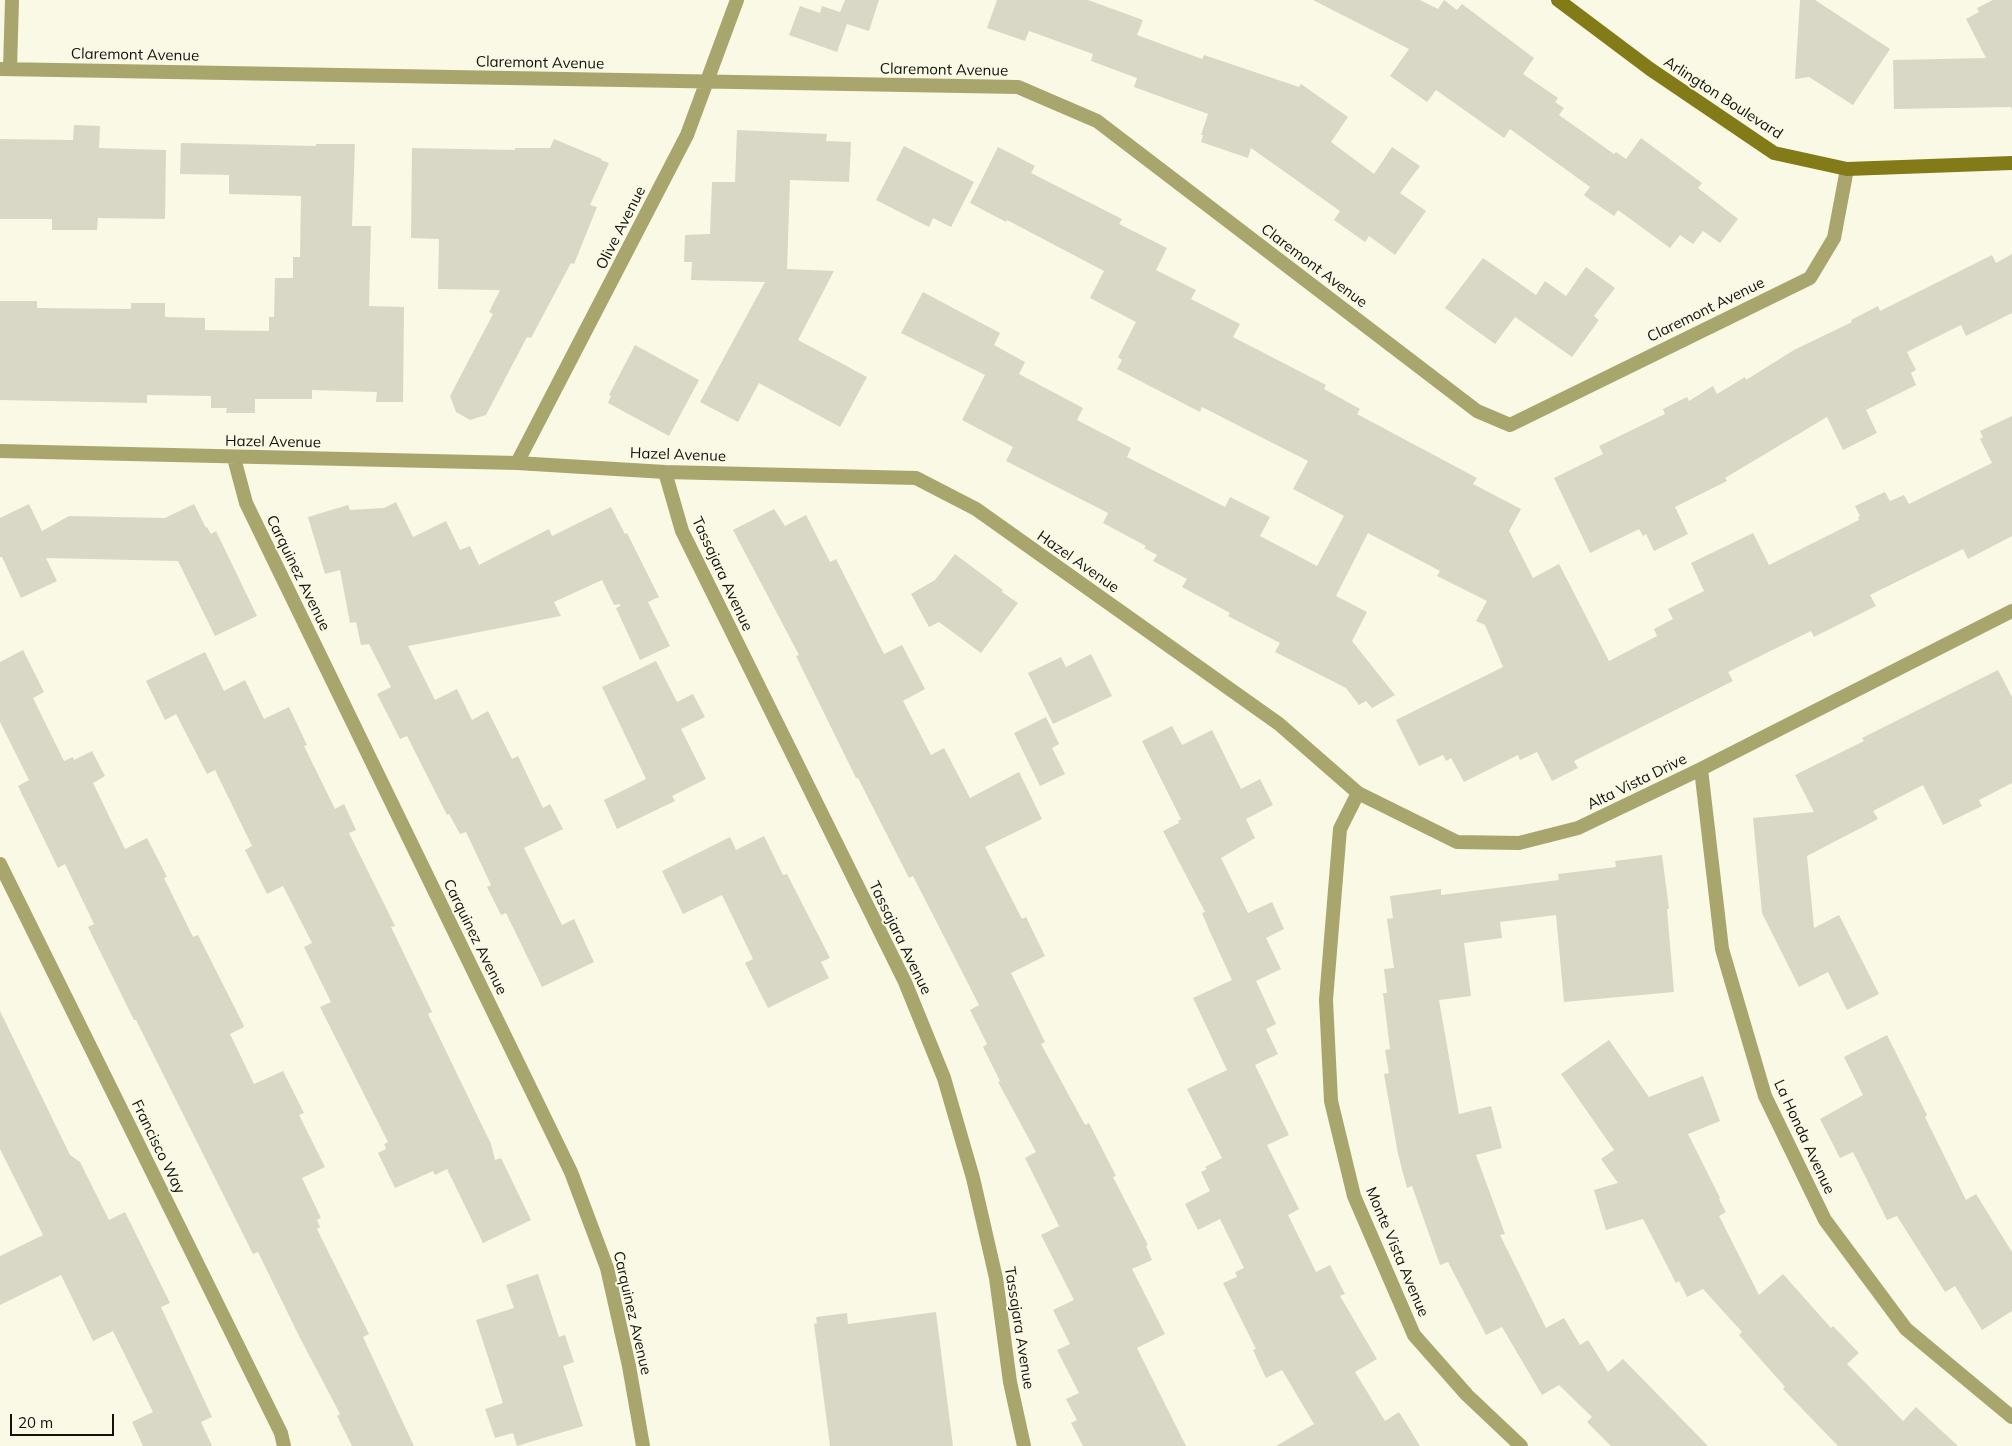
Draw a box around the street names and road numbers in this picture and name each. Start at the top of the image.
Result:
street label: Claremont Avenue [71,45,199,65]
street label: Claremont Avenue [476,53,604,73]
street label: Arlington Boulevard [1660,53,1786,143]
street label: Claremont Avenue [880,60,1008,80]
street label: Olive Avenue [592,183,650,273]
street label: Claremont Avenue [1257,220,1371,312]
street label: Claremont Avenue [1644,274,1768,346]
street label: Hazel Avenue [225,432,321,452]
street label: Hazel Avenue [630,444,726,466]
street label: Carquinez Avenue [262,512,334,634]
street label: Tassajara Avenue [688,514,756,634]
street label: Hazel Avenue [1034,527,1122,597]
street label: Alta Vista Drive [1584,750,1690,814]
street label: Carquinez Avenue [439,876,511,998]
street label: Tassajara Avenue [865,878,935,998]
street label: La Honda Avenue [1770,1077,1838,1197]
street label: Francisco Way [127,1097,189,1197]
street label: Monte Vista Avenue [1362,1184,1432,1320]
street label: Carquinez Avenue [609,1249,655,1377]
street label: Tassajara Avenue [1000,1265,1038,1391]

